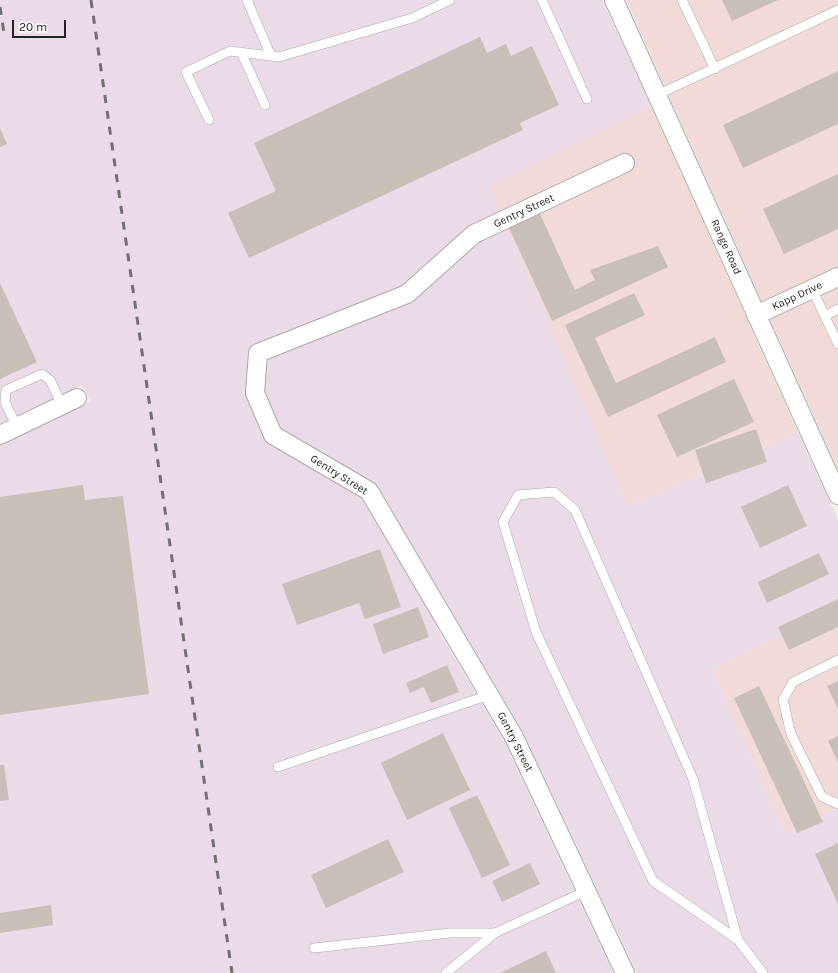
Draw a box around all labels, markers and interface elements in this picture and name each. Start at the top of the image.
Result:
scale bar [14,12,68,38]
text: 20 m [19,20,47,34]
street label: Gentry Street [492,191,556,231]
street label: Range Road [708,217,744,277]
street label: Kapp Drive [770,279,824,313]
street label: Gentry Street [308,452,370,498]
street label: Gentry Street [494,710,536,774]

